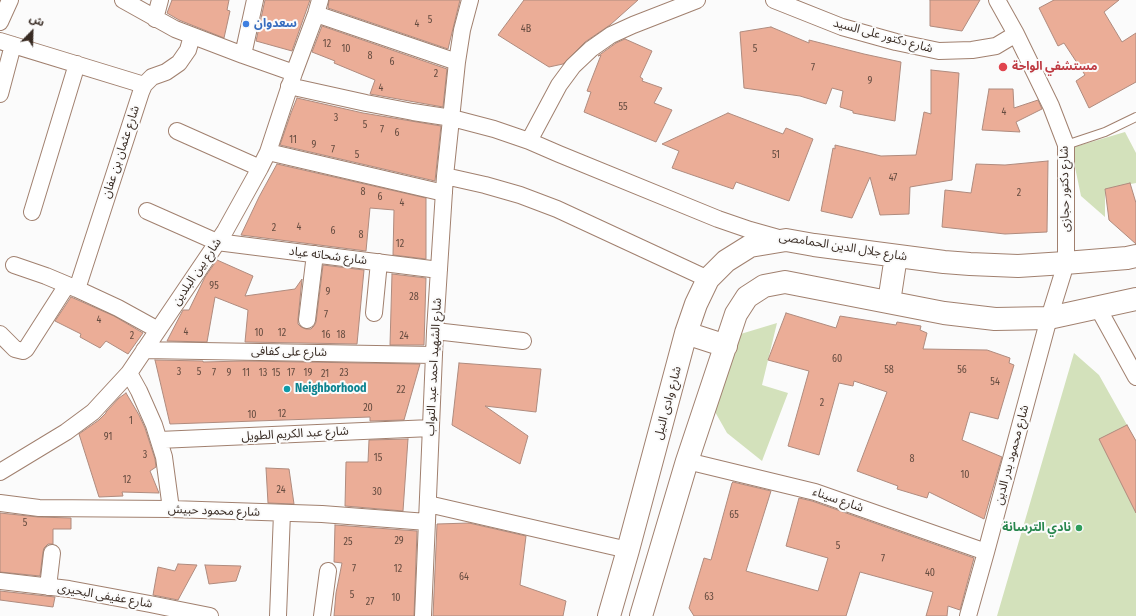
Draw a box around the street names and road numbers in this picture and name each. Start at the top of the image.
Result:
street label: شارع دكتور على السيد [832,16,934,56]
street label: شارع عثمان بن عفان [99,104,143,200]
street label: شارع دكتور حجازى [1057,146,1073,232]
street label: شارع جلال الدين الحمامصى [778,230,908,264]
street label: شارع بين البلدين [169,236,225,308]
street label: شارع شحاته عياد [288,244,368,268]
street label: شارع الشهيد احمد عبد التواب [423,297,445,437]
street label: شارع على كفافى [251,344,327,360]
street label: شارع وادى النيل [651,365,685,441]
street label: شارع محمود بدر الدين [992,403,1032,507]
street label: شارع عبد الكريم الطويل [241,424,349,444]
street label: شارع سيناء [811,485,865,515]
street label: شارع محمود حبيش [168,502,260,520]
street label: شارع عفيفى البحيرى [56,581,154,611]

